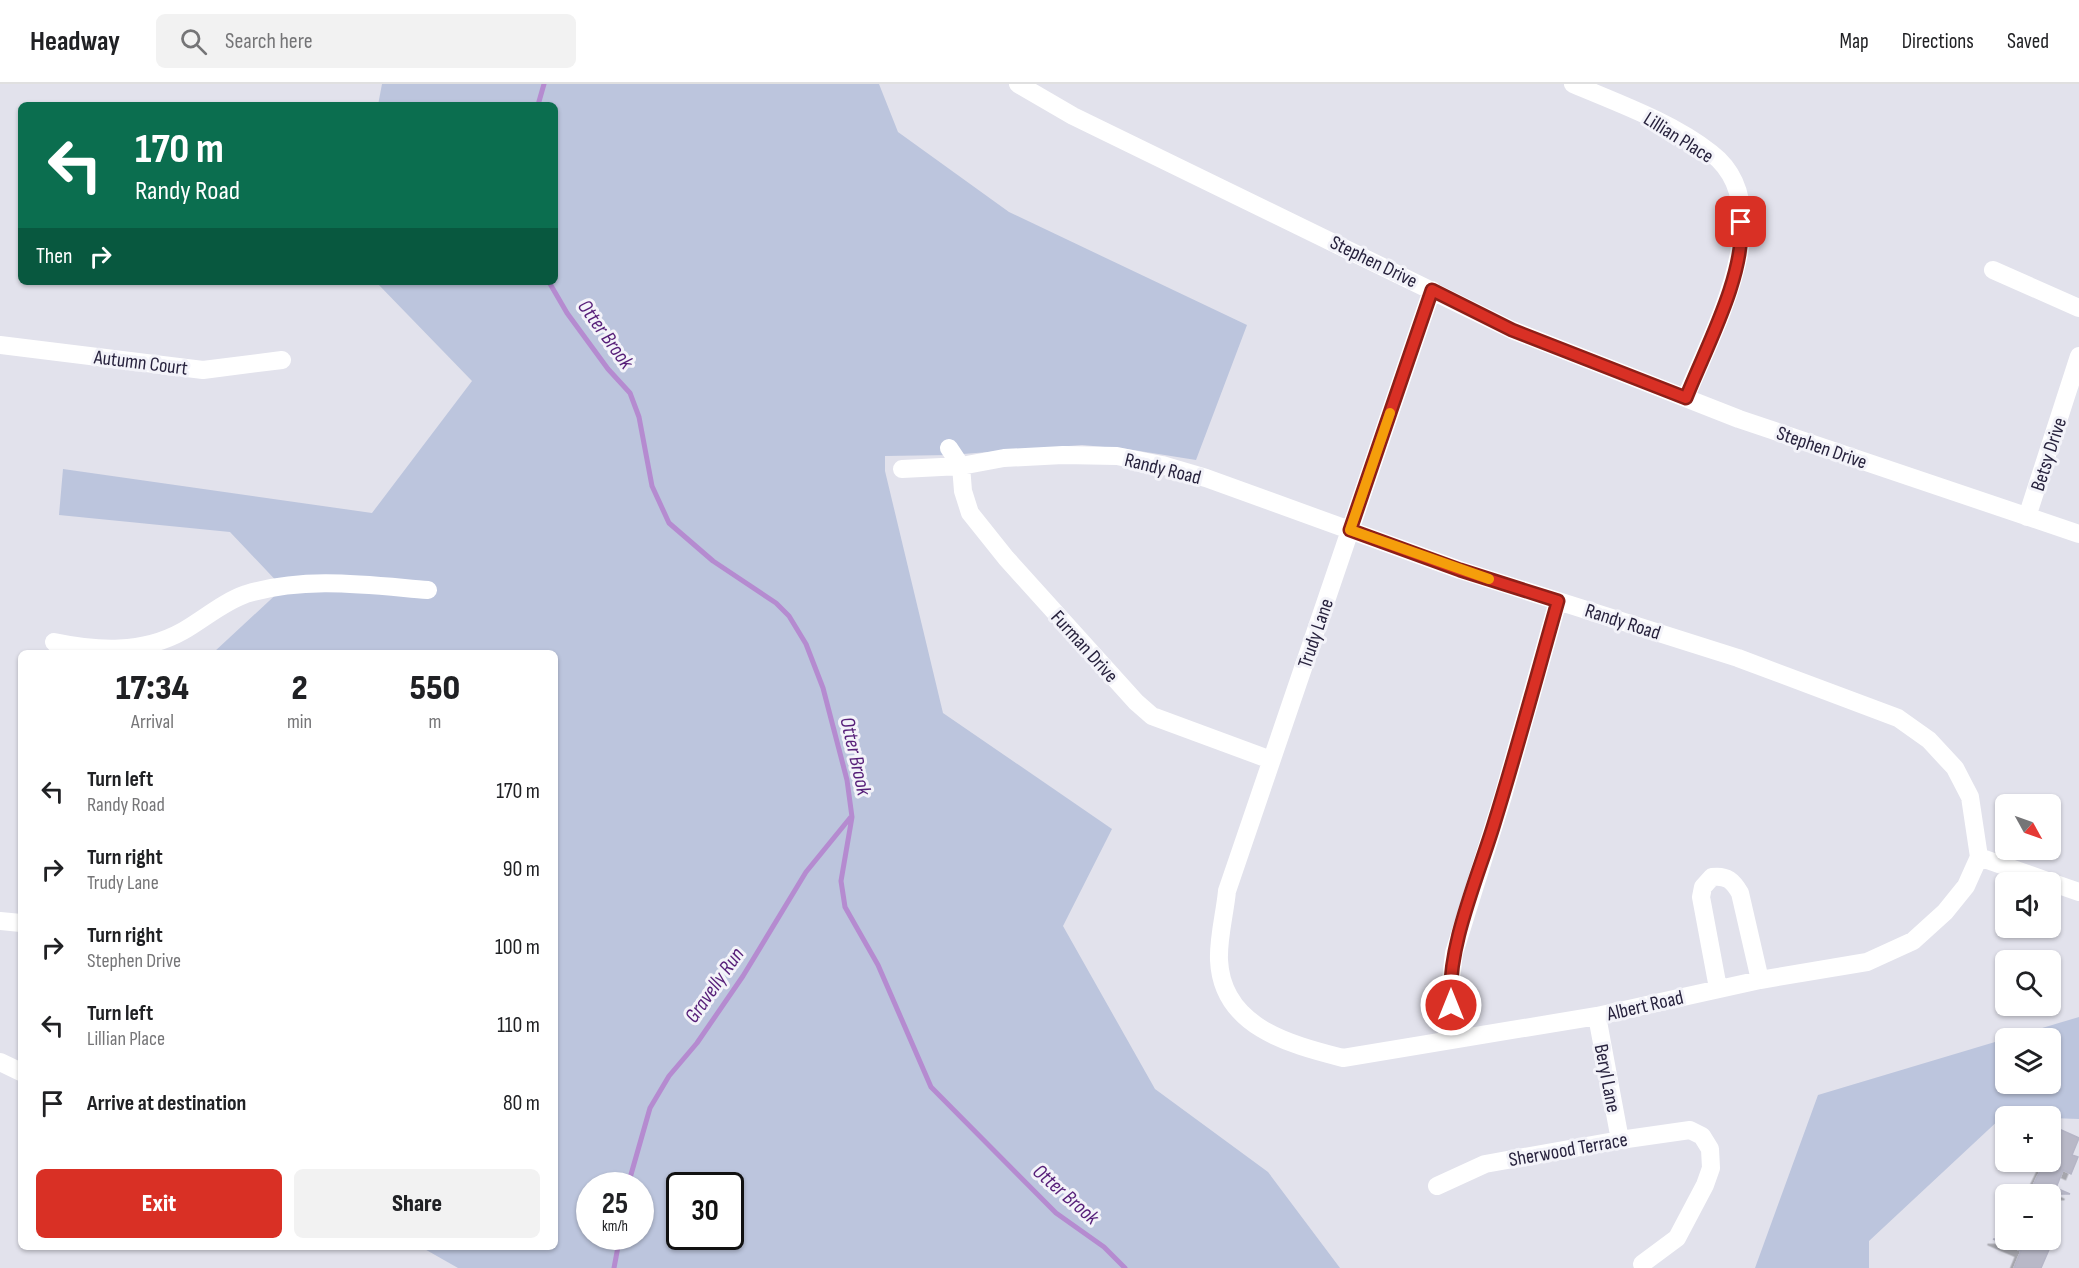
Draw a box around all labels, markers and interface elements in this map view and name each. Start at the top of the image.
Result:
search box [156,14,576,68]
text: Headway [30,25,120,58]
icon: search [177,25,210,58]
text: Search here [225,28,312,55]
text: Map [1839,29,1869,54]
text: Directions [1902,29,1974,54]
text: Saved [2007,29,2049,54]
street label: Lillian Place [1639,107,1718,169]
text: 170 m [135,124,224,175]
icon: left [36,126,114,204]
text: Randy Road [135,175,240,207]
pin [1715,196,1766,247]
icon: arrive [1724,205,1757,238]
street label: Stephen Drive [1326,230,1421,293]
icon: right [84,240,117,273]
text: Then [36,243,72,270]
water label: Otter Brook [572,295,640,375]
street label: Autumn Court [92,345,189,381]
street label: Betsy Drive [2026,415,2072,494]
street label: Stephen Drive [1773,421,1870,475]
street label: Randy Road [1122,448,1203,490]
street label: Trudy Lane [1293,596,1339,671]
street label: Randy Road [1582,599,1663,645]
street label: Furman Drive [1046,606,1123,688]
text: 17:34 [116,667,189,710]
text: 2 [291,667,308,710]
text: 550 [410,667,460,710]
text: Arrival [131,710,174,734]
text: min [287,710,312,734]
text: m [429,710,441,734]
water label: Otter Brook [834,715,877,799]
text: Turn left [87,766,153,793]
icon: left [36,775,69,808]
text: 170 m [496,778,540,805]
text: Randy Road [87,793,165,817]
north arrow [1995,794,2061,860]
map controls [1995,794,2061,1250]
text: Turn right [87,844,163,871]
icon: right [36,853,69,886]
text: 90 m [503,856,540,883]
text: Trudy Lane [87,871,159,895]
button: sound [1995,872,2061,938]
text: Turn right [87,922,163,949]
icon: right [36,931,69,964]
text: 100 m [495,934,540,961]
water label: Gravelly Run [679,943,749,1028]
text: Stephen Drive [87,949,181,973]
button: search [1995,950,2061,1016]
position arrow [1419,973,1483,1037]
street label: Albert Road [1604,986,1686,1027]
text: Turn left [87,1000,153,1027]
icon: left [36,1009,69,1042]
text: 110 m [497,1012,540,1039]
text: Lillian Place [87,1027,165,1051]
button: layers [1995,1028,2061,1094]
street label: Beryl Lane [1589,1042,1625,1114]
icon: arrive [36,1087,69,1120]
text: Arrive at destination [87,1090,246,1117]
text: 80 m [503,1090,540,1117]
button: + [1995,1106,2061,1172]
street label: Sherwood Terrace [1507,1128,1629,1172]
water label: Otter Brook [1027,1159,1105,1231]
button: Exit [36,1169,282,1238]
button: Share [294,1169,540,1238]
speed limit sign: 30 [666,1172,744,1250]
button: − [1995,1184,2061,1250]
text: 25 [602,1186,628,1222]
text: km/h [602,1217,628,1236]

